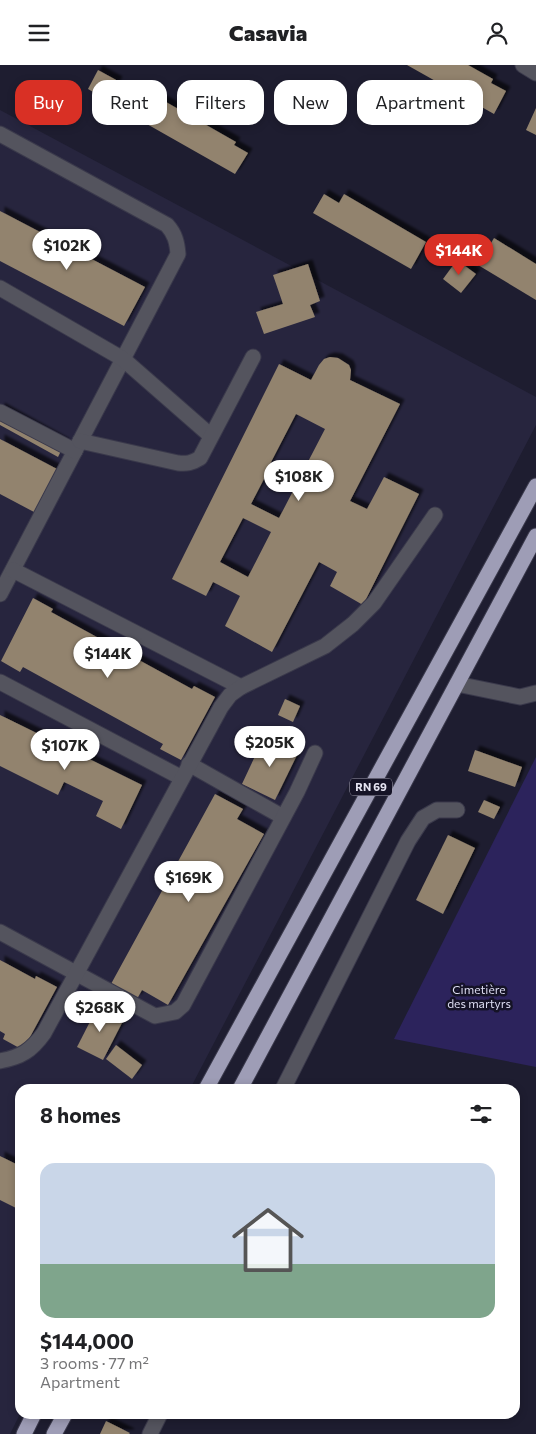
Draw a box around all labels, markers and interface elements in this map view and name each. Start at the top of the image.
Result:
icon: menu [25,19,53,47]
text: Casavia [229,19,307,46]
icon: person [483,19,511,47]
chip: Buy [15,80,82,125]
chip: Rent [92,80,167,125]
chip: Filters [177,80,264,125]
chip: New [274,80,347,125]
chip: Apartment [357,80,483,125]
pin: $102K [32,229,102,271]
pin: $144K [424,233,494,276]
text: $102K [43,235,91,254]
text: $144K [435,240,483,259]
pin: $108K [264,459,334,502]
text: $108K [275,466,323,485]
pin: $144K [73,637,143,679]
text: $144K [84,643,132,662]
pin: $205K [235,725,305,768]
pin: $107K [30,729,100,771]
text: $205K [245,732,295,751]
text: $107K [42,735,88,754]
road number: RN 69 [350,779,392,795]
pin: $169K [154,861,224,903]
text: $169K [165,867,213,886]
park label: Cimetière des martyrs [447,982,511,1010]
pin: $268K [65,991,135,1033]
text: $268K [75,997,125,1016]
icon: filters [467,1100,495,1128]
text: 8 homes [40,1102,121,1127]
icon: home [223,1195,313,1285]
text: $144,000 [40,1328,134,1353]
text: 3 rooms · 77 m² [40,1353,149,1372]
text: Apartment [40,1372,120,1391]

